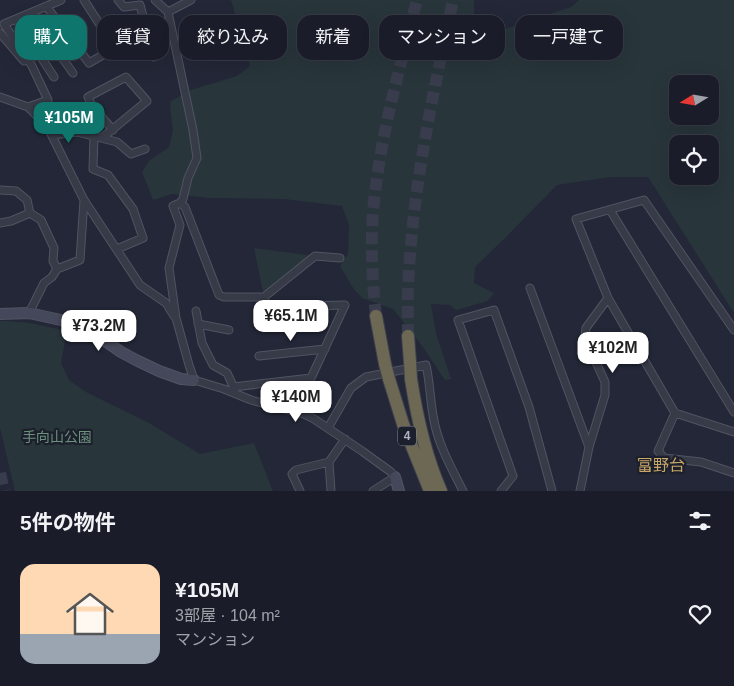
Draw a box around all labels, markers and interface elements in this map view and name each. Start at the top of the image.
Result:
chip: 購入 [15,15,87,60]
chip: 賃貸 [97,15,169,60]
chip: 絞り込み [179,15,287,60]
chip: 新着 [297,15,369,60]
chip: マンション [379,15,505,60]
chip: 一戸建て [515,15,623,60]
north arrow [669,75,719,125]
map controls [669,75,719,185]
pin: ¥105M [34,102,104,144]
text: ¥105M [45,109,93,126]
button: locate [669,135,719,185]
pin: ¥65.1M [250,300,332,342]
text: ¥65.1M [264,307,318,324]
pin: ¥73.2M [58,310,140,352]
text: ¥73.2M [72,317,126,334]
pin: ¥102M [578,332,648,374]
text: ¥102M [589,339,637,356]
pin: ¥140M [261,380,331,423]
text: ¥140M [272,388,320,405]
road number: 4 [398,426,416,446]
park label: 手向山公園 [22,429,92,445]
district label: 富野台 [637,457,685,474]
icon: filters [686,507,714,535]
text: 5件の物件 [20,511,116,534]
text: ¥105M [175,578,239,601]
icon: home [60,584,120,644]
icon: heart [686,600,714,628]
text: 3部屋 · 104 m² [175,607,280,624]
text: マンション [175,631,255,648]

